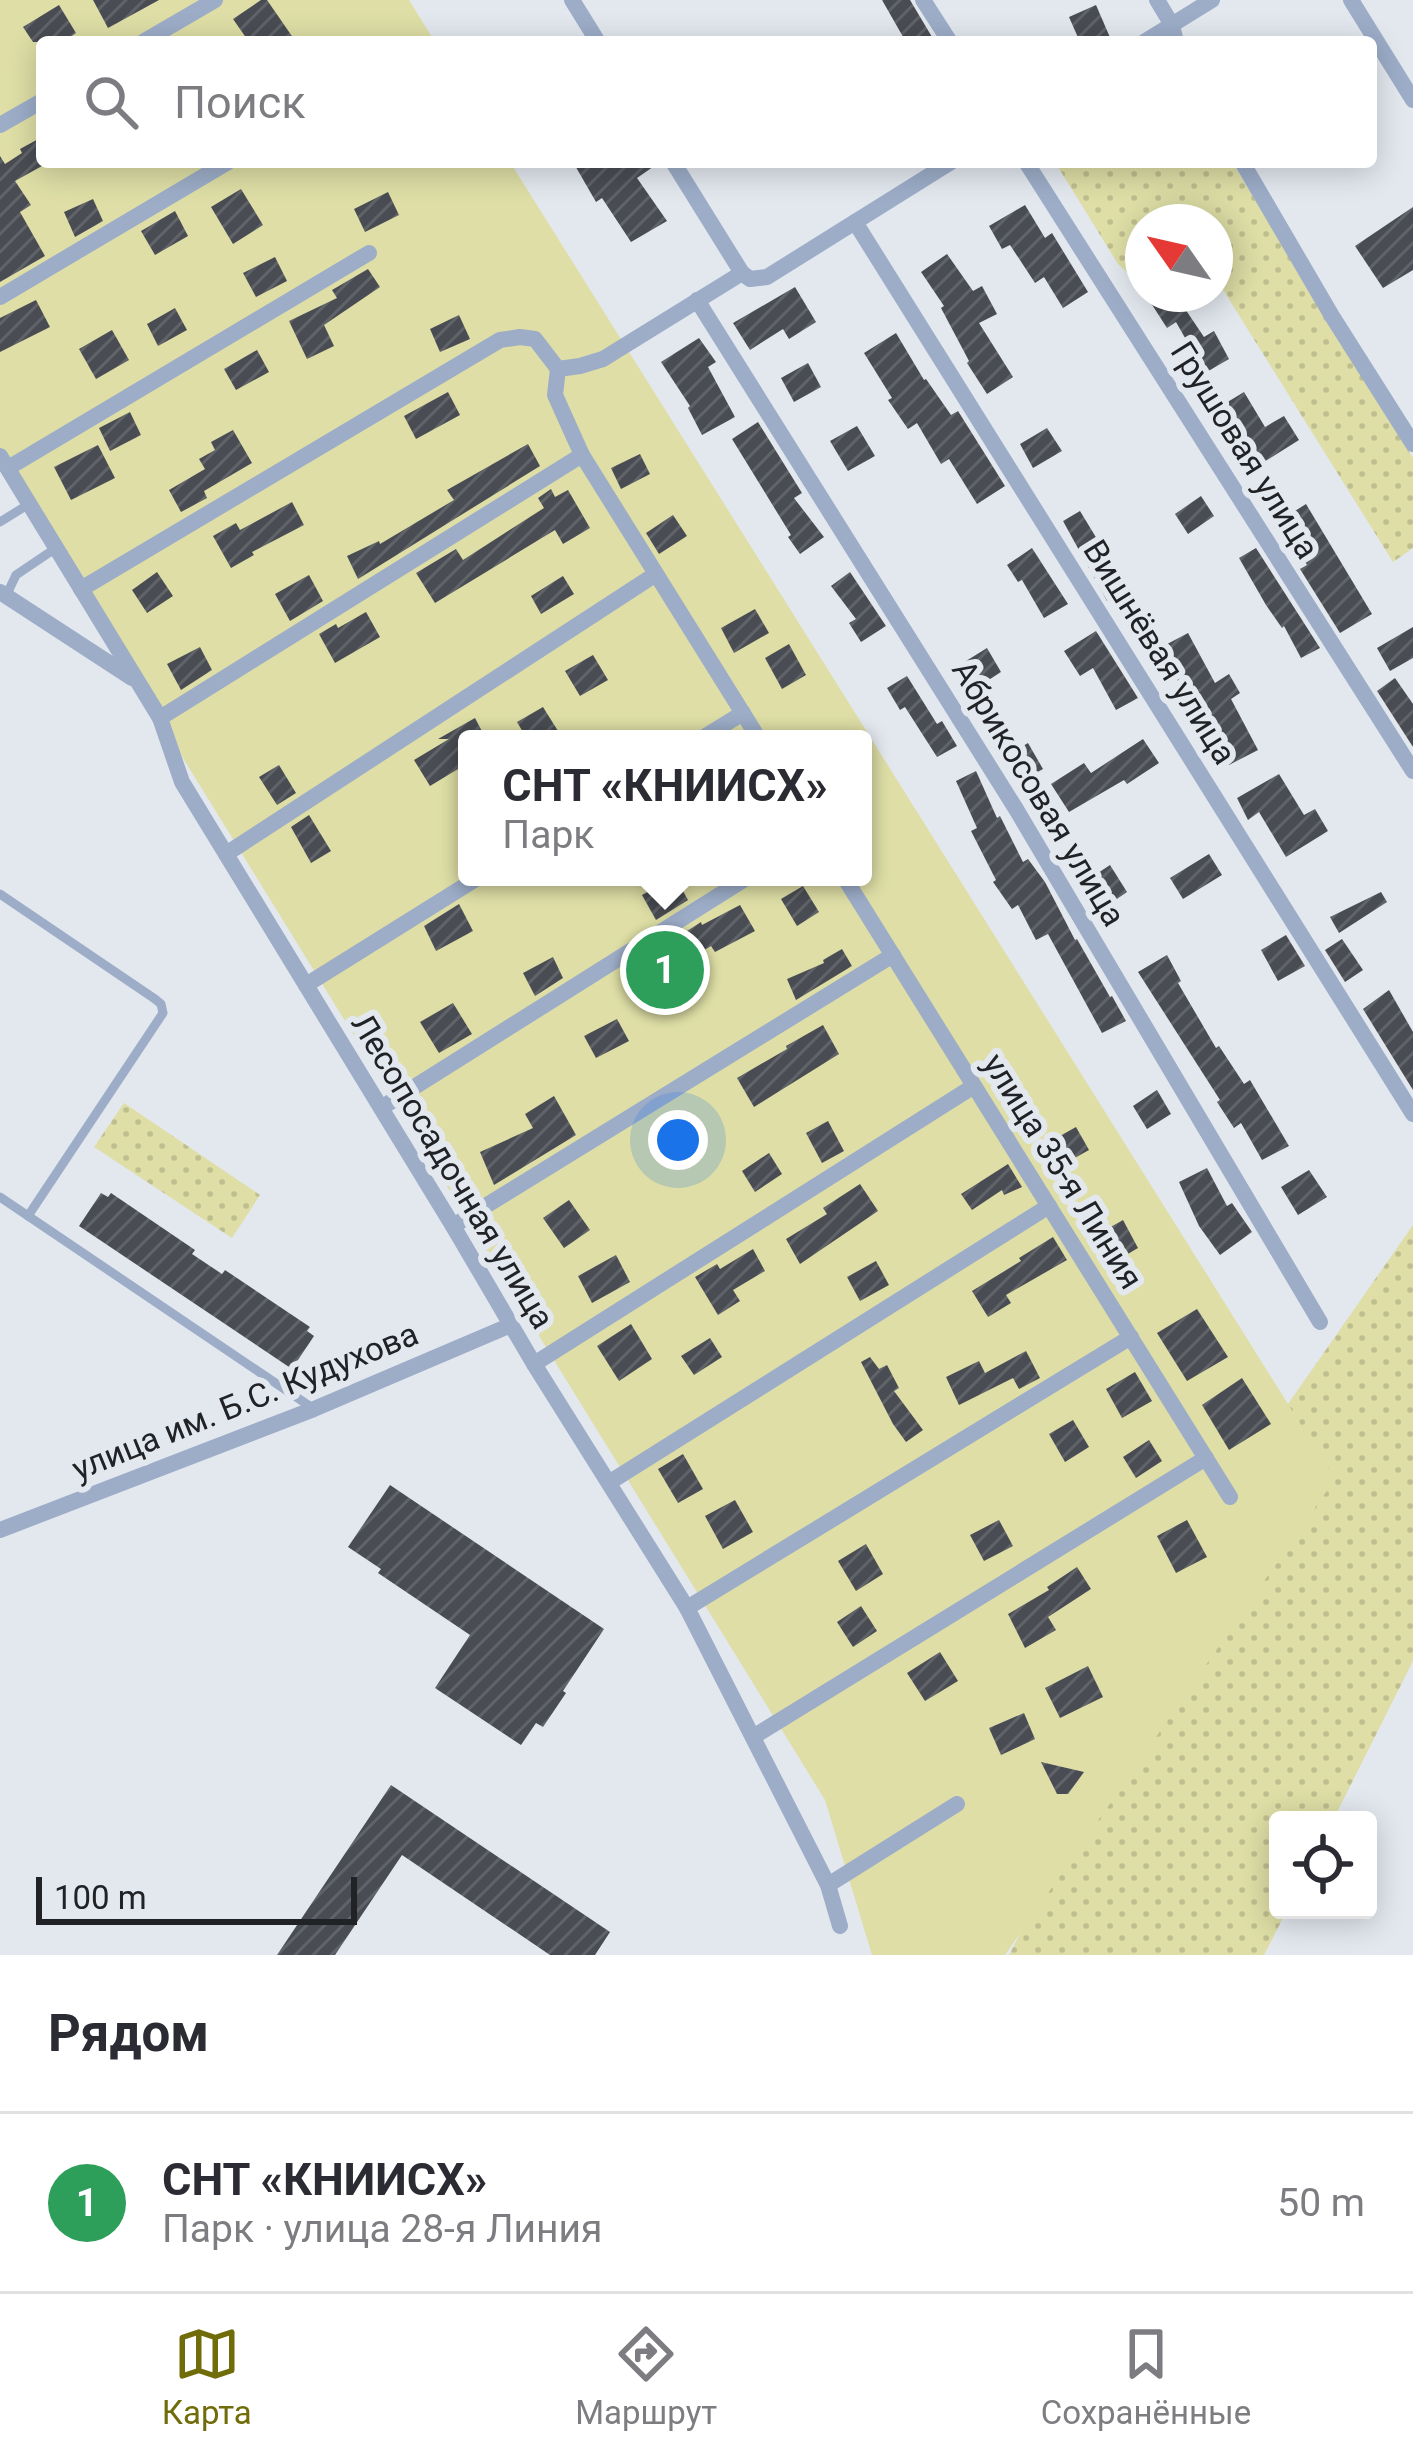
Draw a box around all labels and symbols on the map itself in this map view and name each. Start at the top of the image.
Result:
north arrow [1125,204,1233,312]
street label: Грушовая улица [1163,334,1327,566]
street label: Вишнёвая улица [1075,533,1245,771]
street label: Абрикосовая улица [944,653,1134,933]
pin: 1 [626,925,704,1015]
street label: Лесопосадочная улица [343,1006,563,1336]
street label: улица 35-я Линия [975,1046,1151,1296]
your location [648,1110,708,1170]
street label: улица им. Б.С. Кудухова [66,1314,424,1488]
scale bar [36,1871,357,1924]

